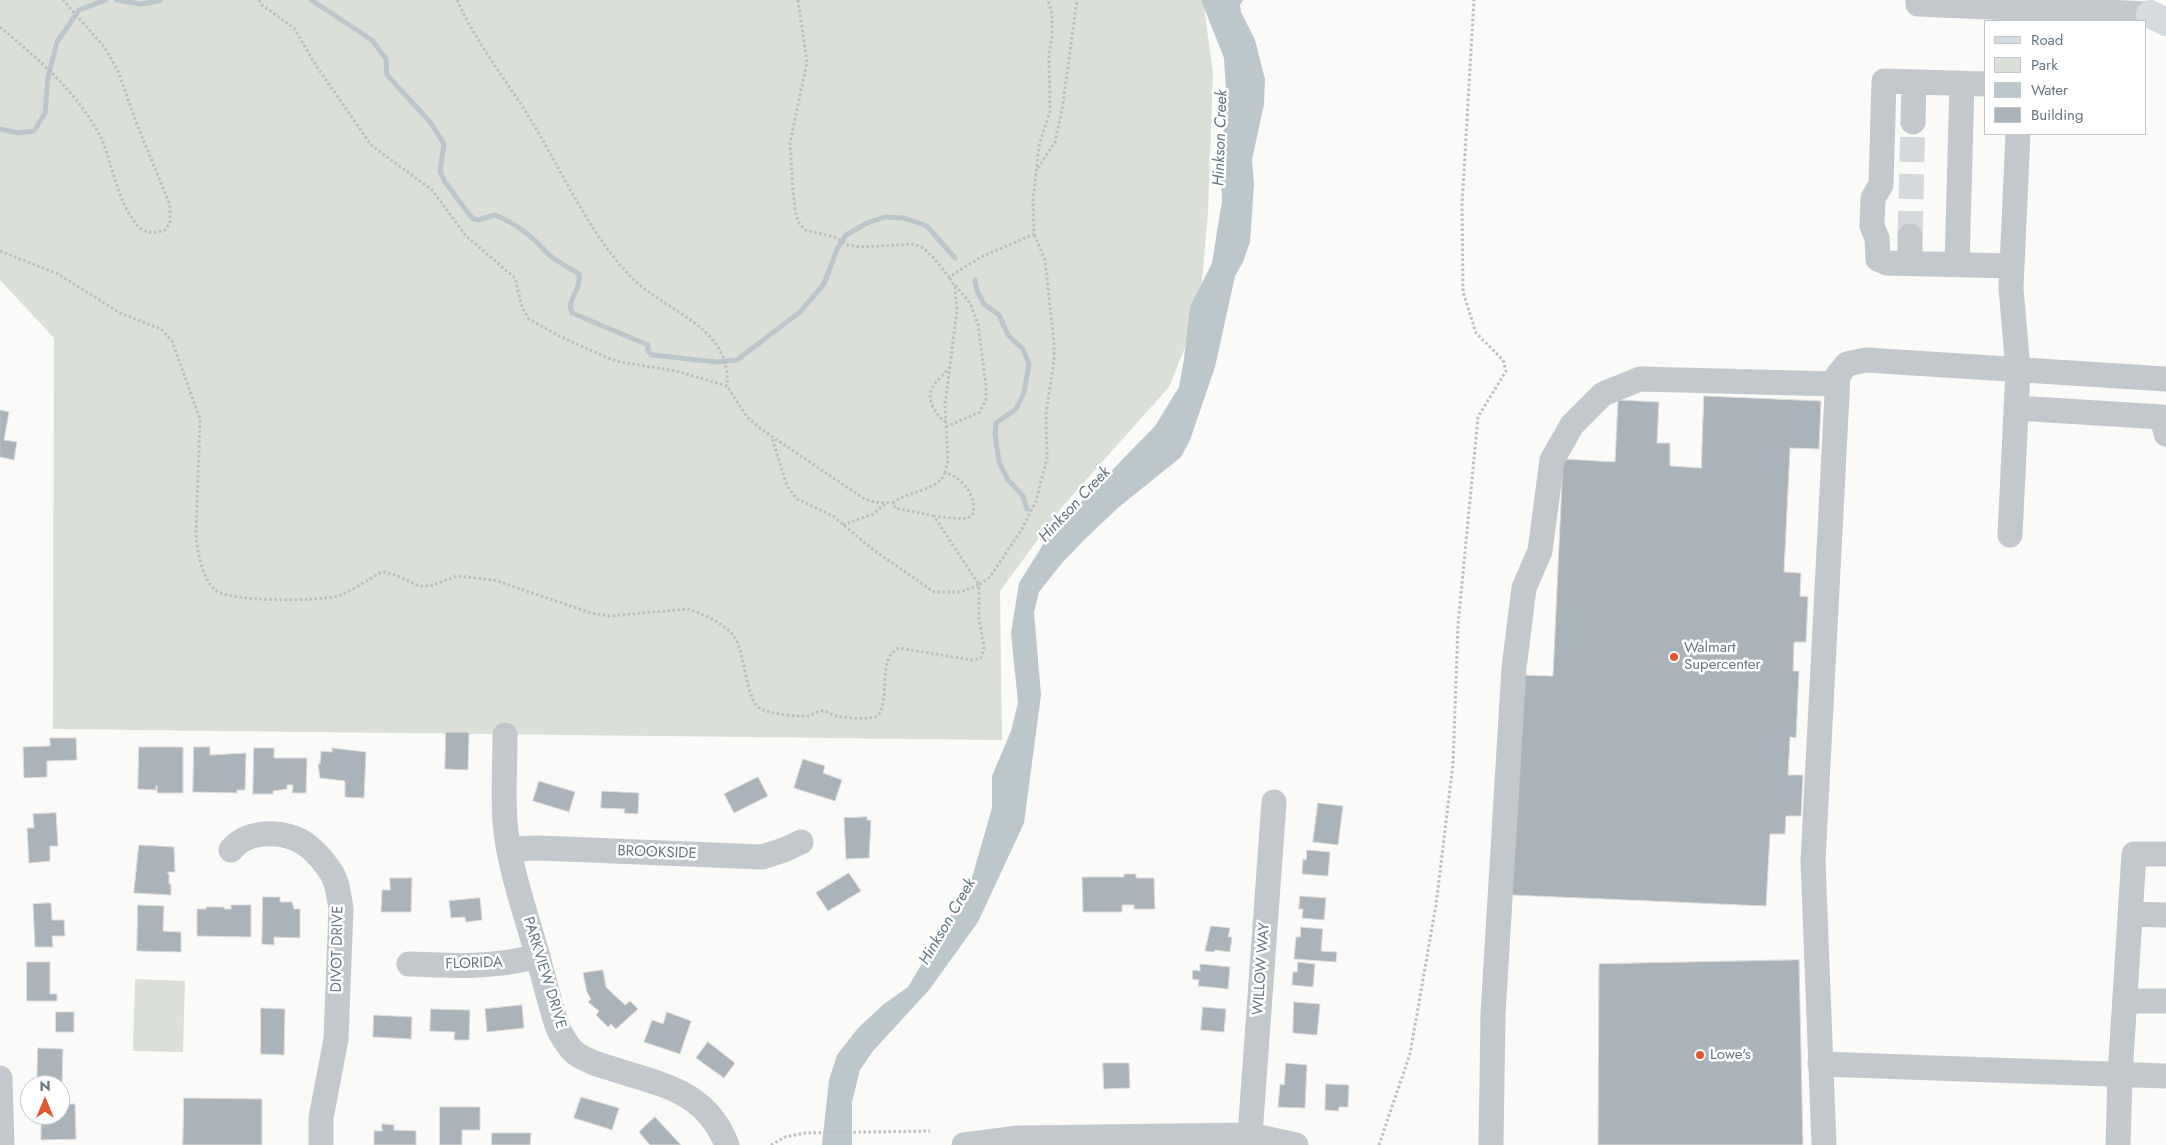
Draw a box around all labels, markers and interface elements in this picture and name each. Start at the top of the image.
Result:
legend [1984,20,2146,135]
text: Road [2031,29,2063,51]
text: Park [2031,54,2058,76]
text: Water [2031,79,2068,101]
water label: Hinkson Creek [1210,90,1232,186]
text: Building [2031,104,2083,126]
water label: Hinkson Creek [1035,463,1115,547]
place label: Walmart Supercenter [1684,639,1761,674]
marker: Walmart Supercenter [1668,651,1680,663]
street label: BROOKSIDE [617,843,697,863]
water label: Hinkson Creek [916,875,980,969]
street label: DIVOT DRIVE [328,905,348,993]
street label: PARKVIEW DRIVE [518,915,570,1031]
street label: WILLOW WAY [1250,922,1274,1016]
street label: FLORIDA [445,954,503,974]
place label: Lowe's [1710,1046,1751,1064]
marker: Lowe's [1694,1049,1706,1061]
north arrow [20,1075,70,1125]
text: N [39,1076,51,1096]

